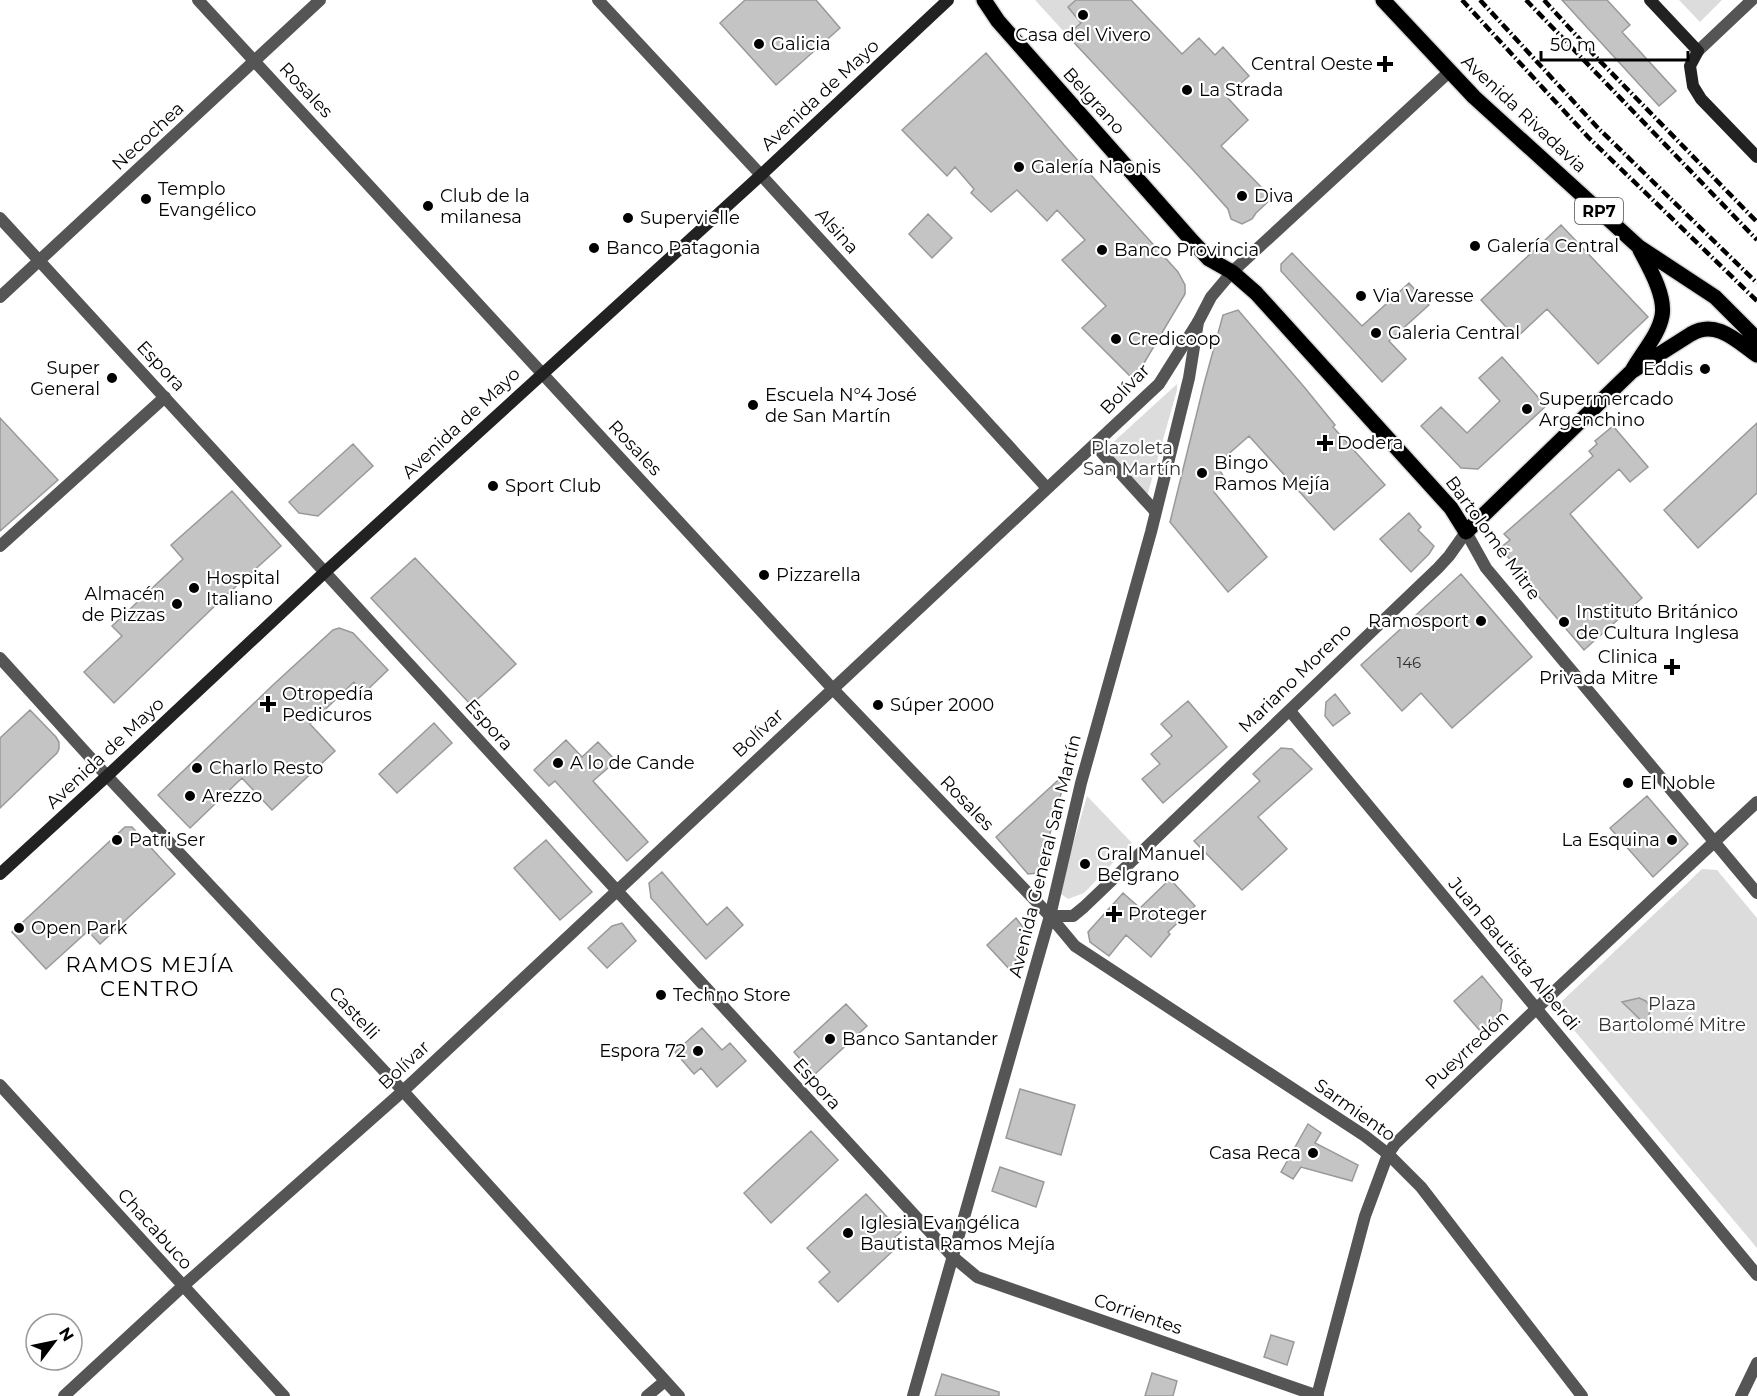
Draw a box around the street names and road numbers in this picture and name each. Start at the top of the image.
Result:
street label: Avenida de Mayo [756,35,884,155]
street label: Avenida Rivadavia [1457,50,1591,178]
street label: Rosales [275,58,337,123]
street label: Belgrano [1058,63,1130,139]
street label: Necochea [108,97,188,175]
road number: RP7 [1575,198,1623,224]
street label: Alsina [811,204,863,258]
street label: Espora [132,336,190,396]
street label: Bolívar [1096,359,1154,419]
street label: Avenida de Mayo [397,363,525,483]
street label: Rosales [604,416,666,481]
street label: Bartolomé Mitre [1441,472,1545,604]
street label: Mariano Moreno [1234,619,1356,737]
street label: Avenida de Mayo [41,693,169,813]
street label: Espora [460,695,518,755]
street label: Bolívar [728,704,788,762]
street label: Avenida General San Martín [1004,732,1086,980]
street label: Rosales [935,771,999,835]
street label: Juan Bautista Alberdi [1443,872,1584,1035]
street label: Castelli [324,982,384,1044]
street label: Pueyrredón [1421,1006,1513,1094]
street label: Bolívar [374,1036,434,1094]
street label: Espora [788,1054,846,1114]
street label: Sarmiento [1310,1074,1400,1146]
street label: Chacabuco [113,1184,197,1274]
street label: Corrientes [1091,1289,1185,1339]

